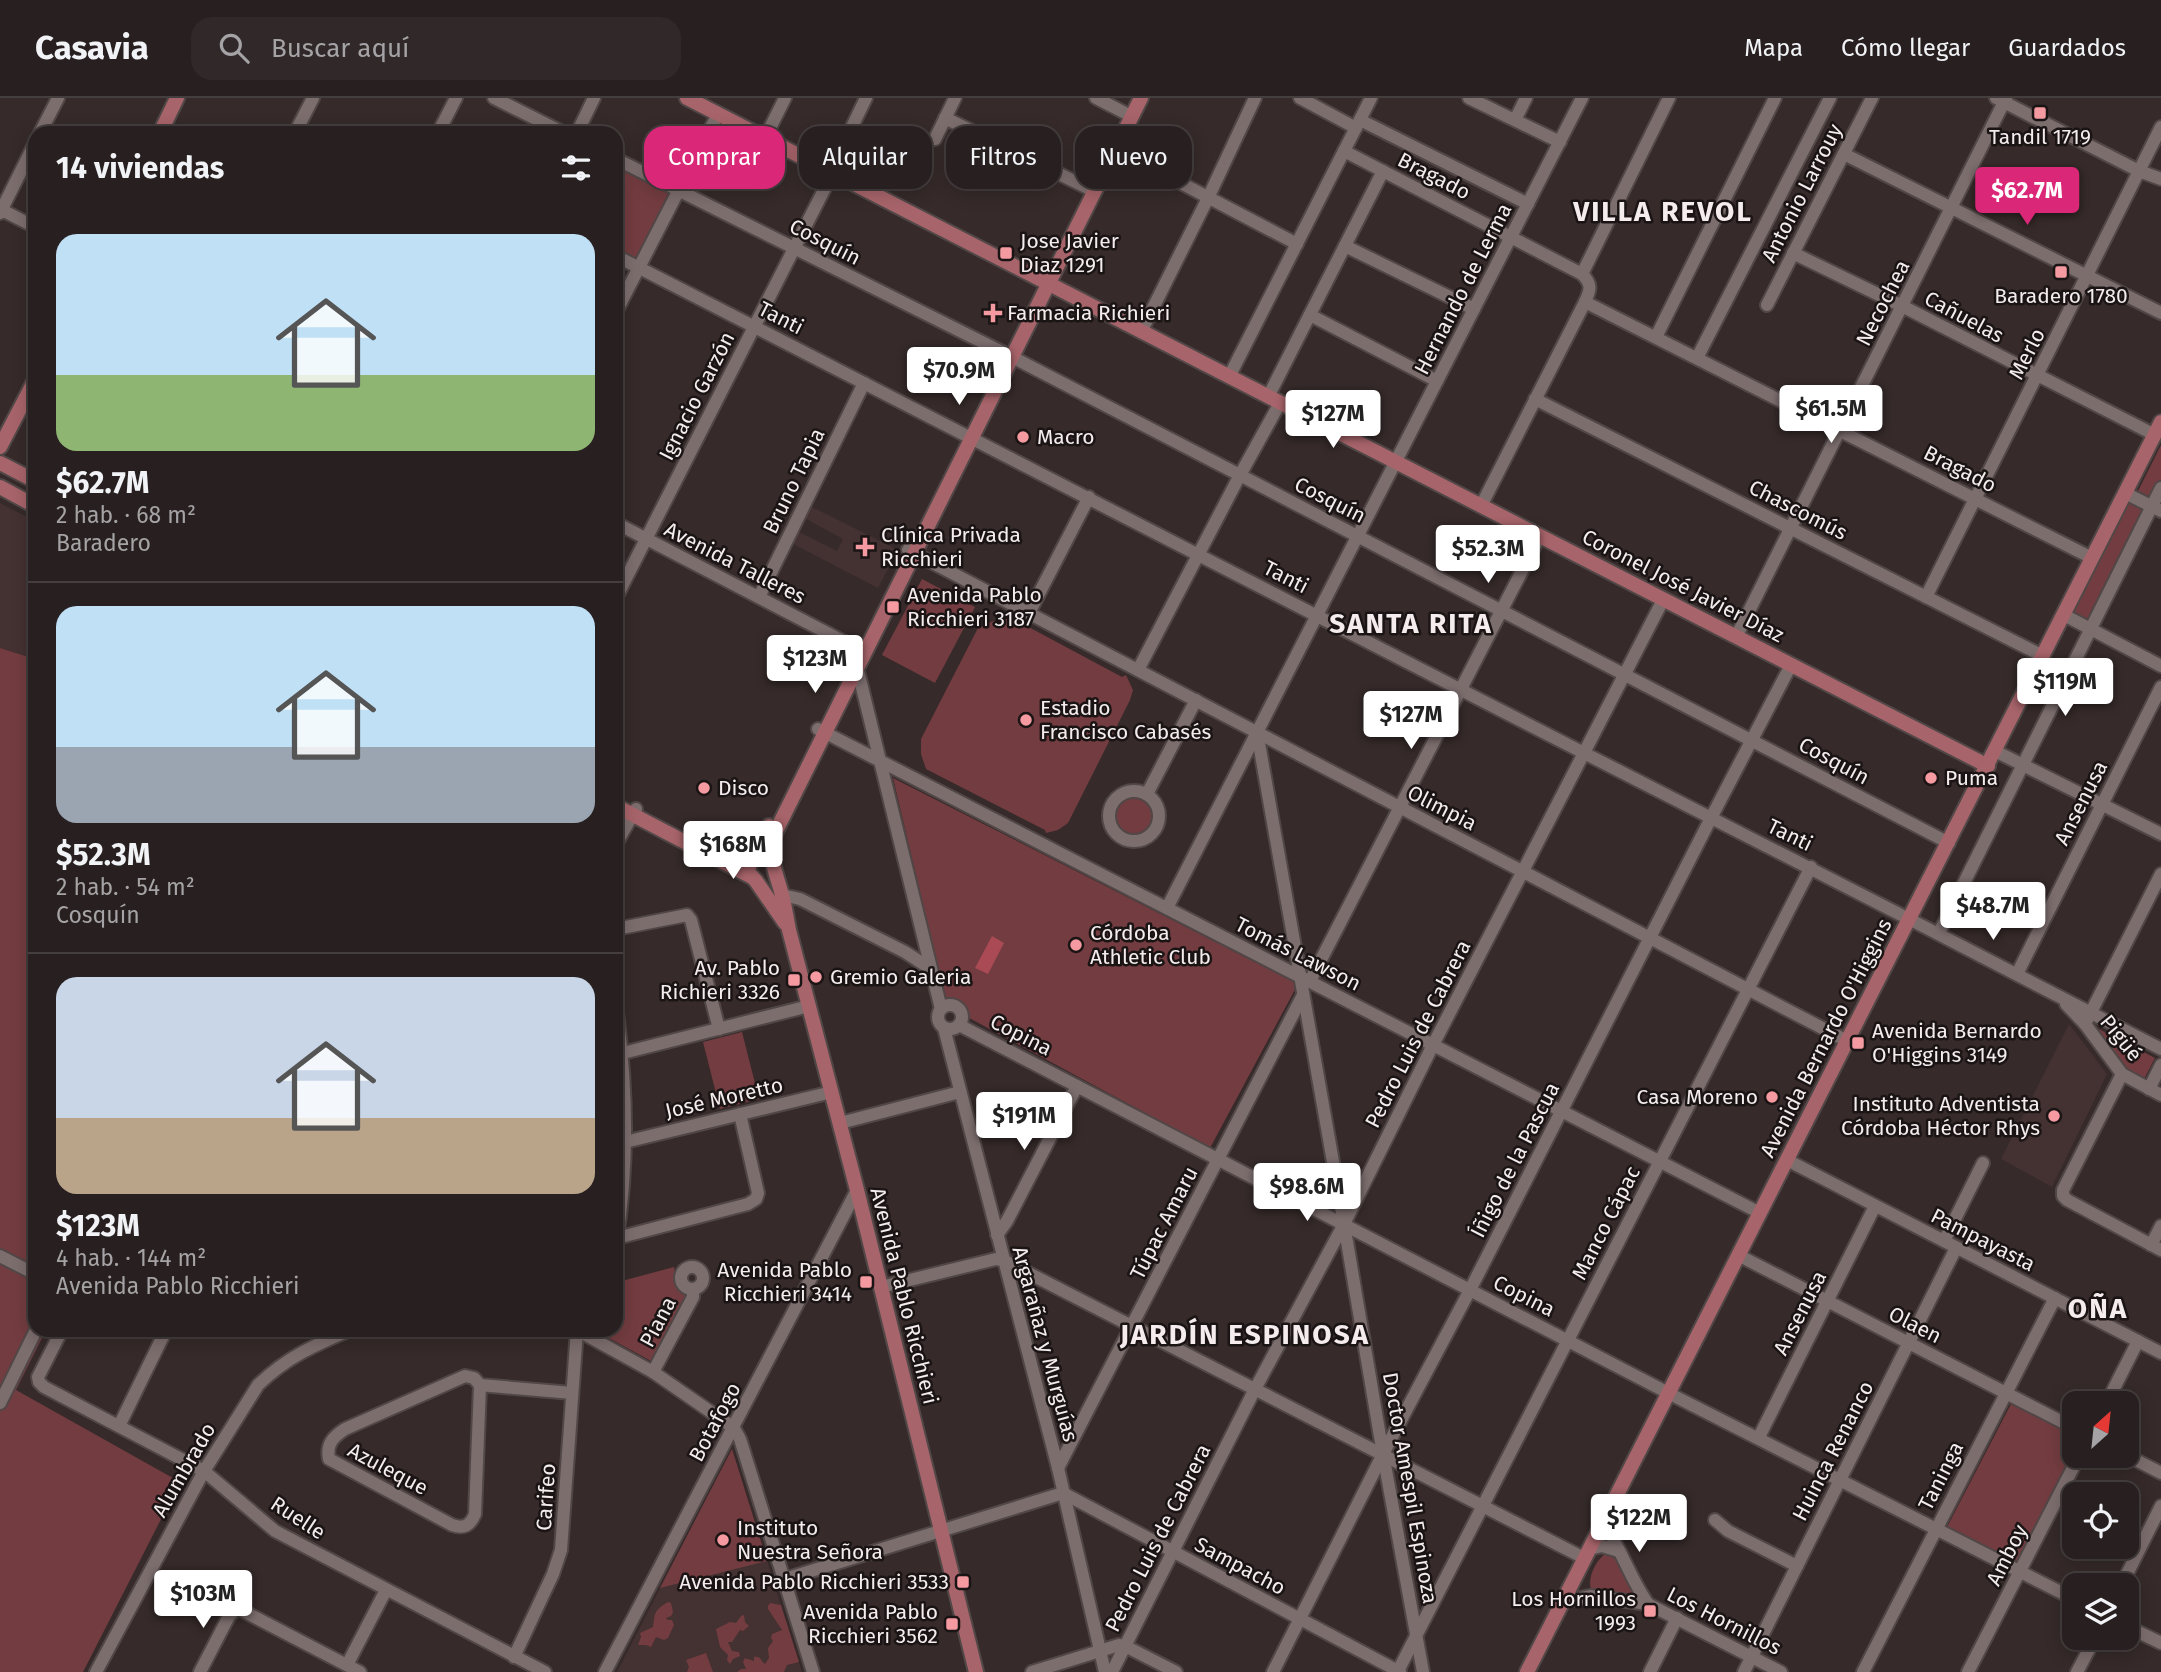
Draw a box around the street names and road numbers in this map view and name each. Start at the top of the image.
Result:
street label: Antonio Larrouy [1756,119,1848,267]
street label: Bragado [1393,147,1475,205]
street label: Hernando de Lerma [1409,199,1517,379]
street label: Cosquín [785,213,865,271]
street label: Necochea [1850,256,1916,350]
street label: Cañuelas [1920,285,2008,349]
street label: Tanti [754,296,808,340]
street label: Merlo [2003,324,2051,384]
street label: Ignacio Garzón [653,327,741,465]
street label: Bruno Tapia [757,424,831,538]
street label: Bragado [1919,440,2001,498]
street label: Cosquín [1290,471,1370,529]
street label: Chascomús [1745,474,1852,546]
street label: Avenida Talleres [660,516,810,610]
street label: Coronel José Javier Díaz [1578,524,1788,648]
street label: Tanti [1259,555,1313,599]
street label: Cosquín [1794,732,1874,790]
street label: Ansenusa [2049,756,2113,850]
street label: Olimpia [1403,780,1481,836]
street label: Tanti [1763,813,1817,857]
street label: Tomás Lawson [1231,911,1365,997]
street label: Avenida Bernardo O'Higgins [1754,914,1898,1162]
street label: Pedro Luis de Cabrera [1359,936,1477,1132]
street label: Copina [986,1008,1056,1062]
street label: Pigüé [2094,1009,2148,1067]
street label: José Moretto [663,1072,785,1124]
street label: Íñigo de la Pascua [1465,1078,1565,1242]
street label: Túpac Amaru [1124,1162,1204,1284]
street label: Manco Cápac [1566,1162,1646,1284]
street label: Avenida Pablo Ricchieri [864,1185,944,1407]
street label: Pampayasta [1926,1203,2040,1277]
street label: Argarañaz y Murguías [1006,1243,1084,1445]
street label: Ansenusa [1768,1266,1832,1360]
street label: Copina [1489,1269,1559,1323]
street label: Piana [634,1292,682,1352]
street label: Olaen [1884,1301,1946,1349]
street label: Doctor Amespil Espinoza [1377,1370,1443,1606]
street label: Huinca Renanco [1787,1377,1879,1525]
street label: Botafogo [683,1378,747,1466]
street label: Alumbrado [147,1418,221,1522]
street label: Azuleque [344,1437,432,1501]
street label: Taninga [1913,1437,1969,1515]
street label: Pedro Luis de Cabrera [1099,1440,1217,1636]
street label: Carifeo [531,1462,561,1532]
street label: Ruelle [266,1491,330,1545]
street label: Amboy [1981,1520,2034,1590]
street label: Sampacho [1190,1531,1290,1601]
street label: Los Hornillos [1663,1581,1786,1661]

